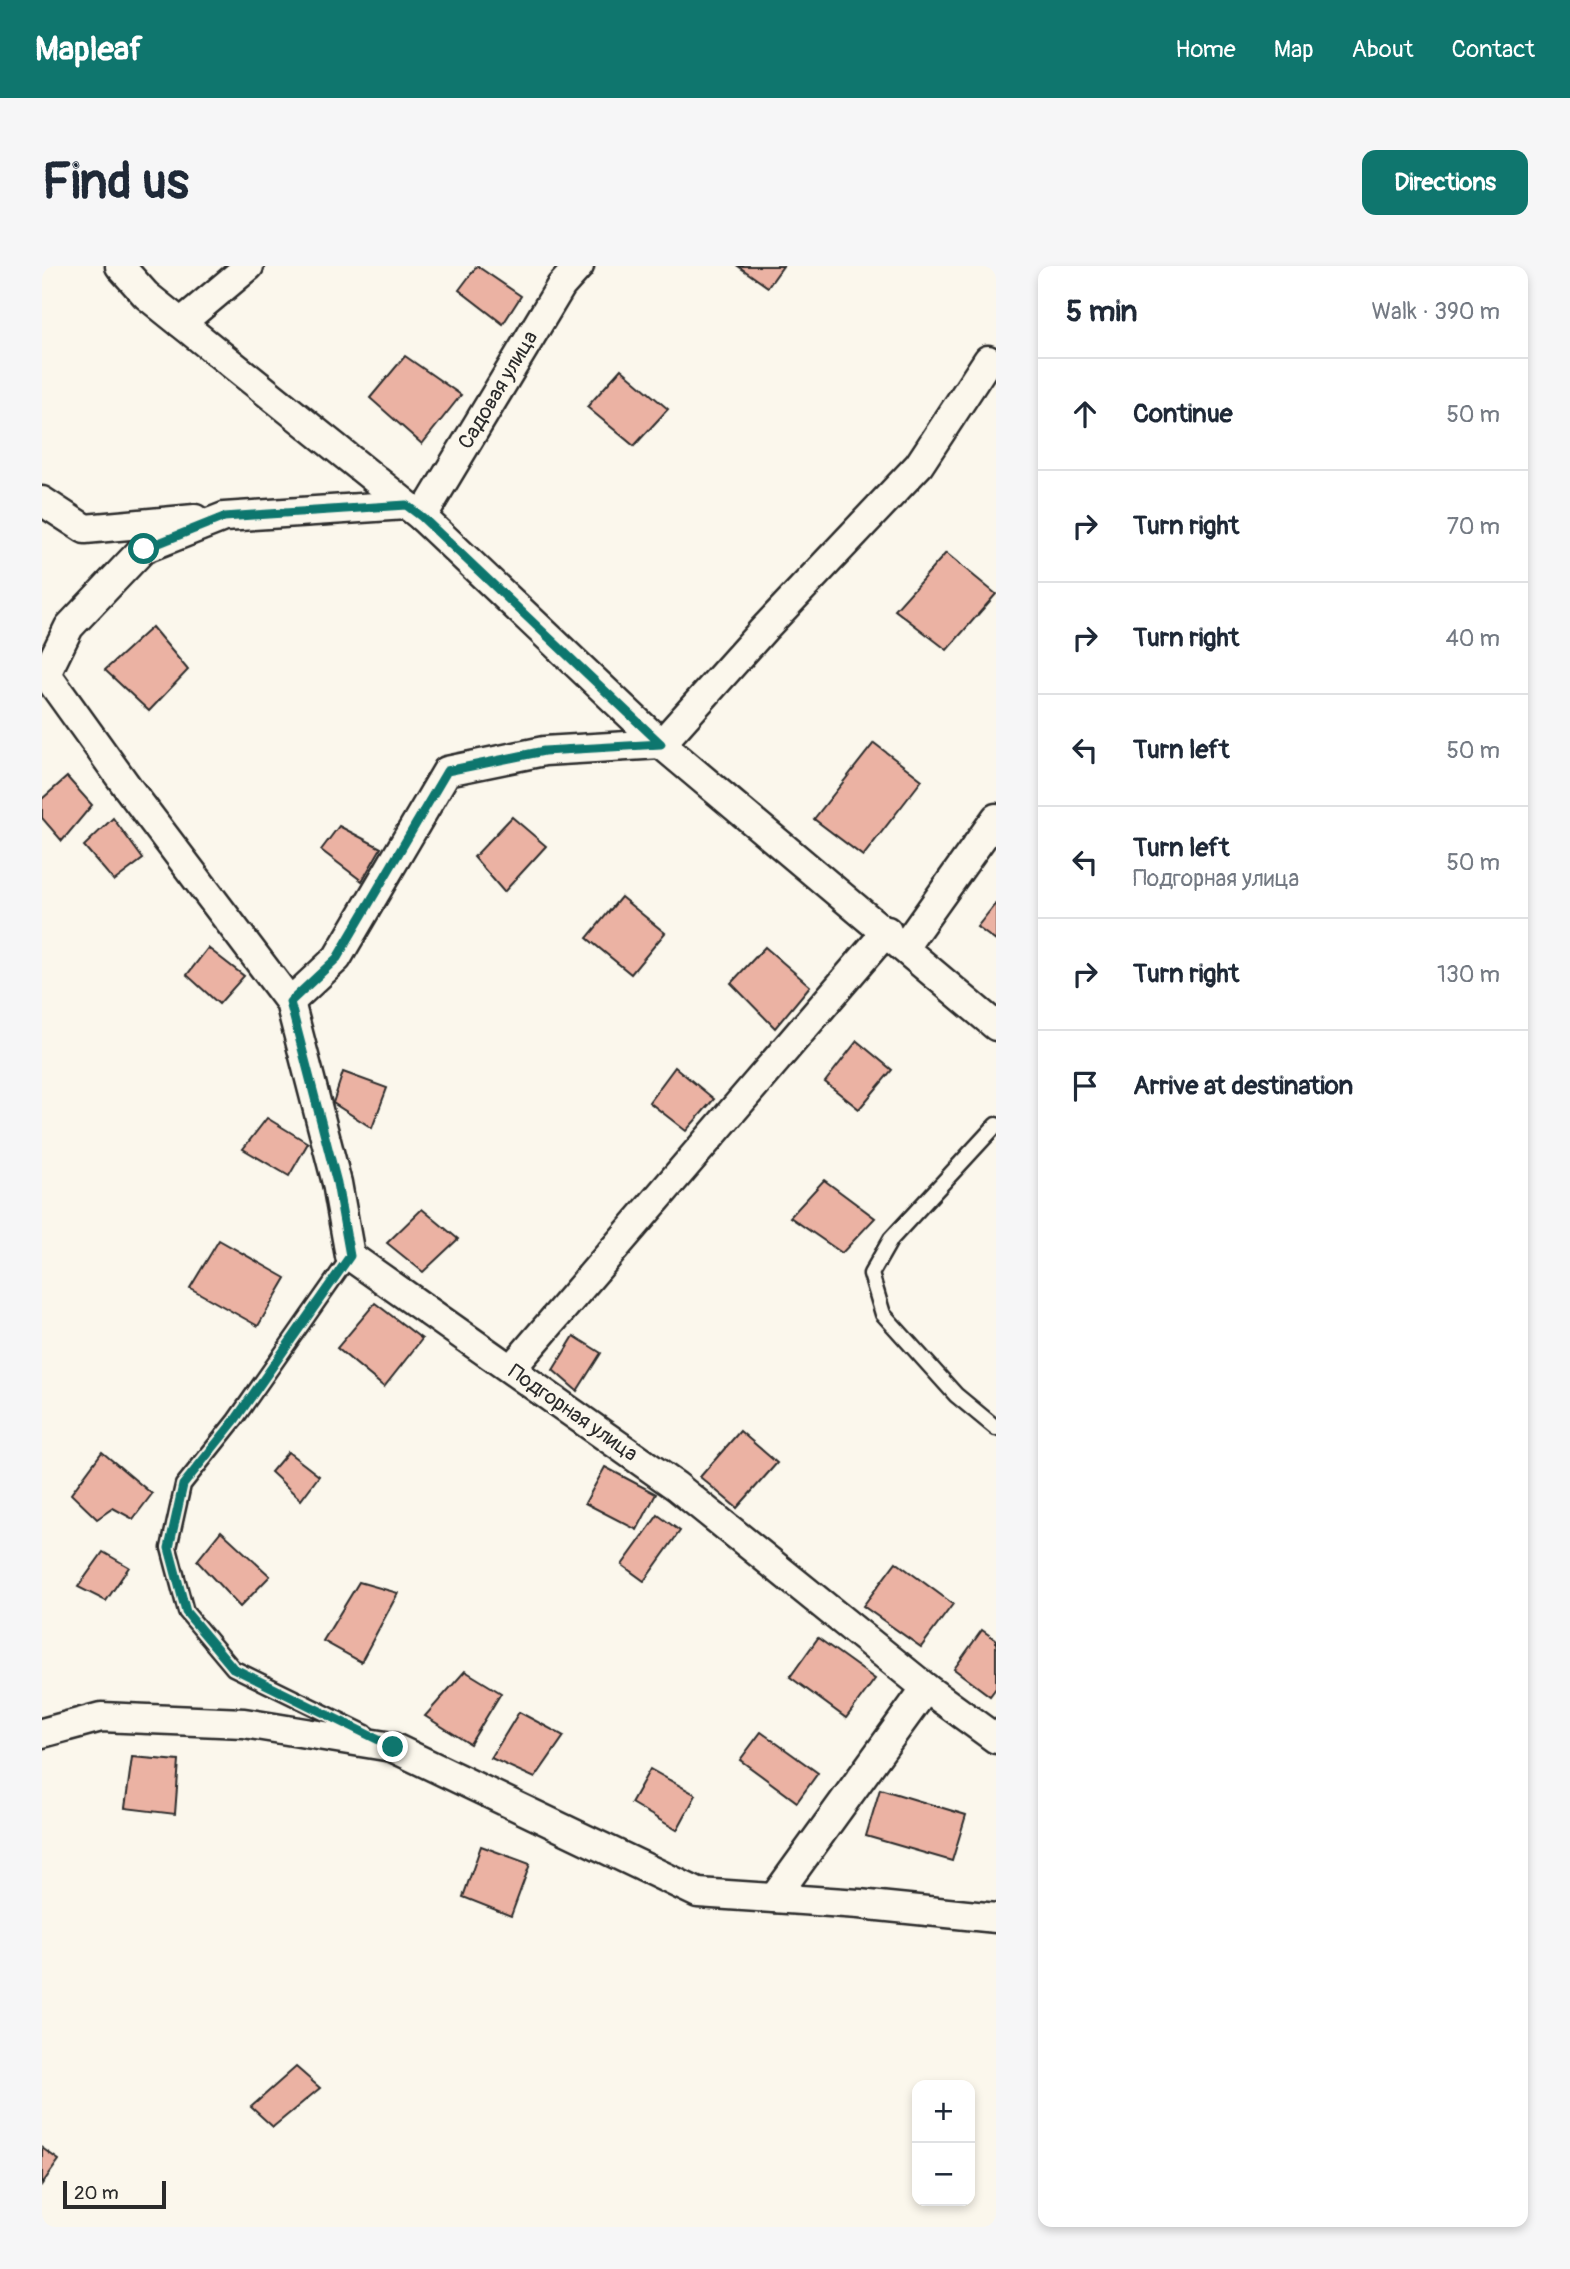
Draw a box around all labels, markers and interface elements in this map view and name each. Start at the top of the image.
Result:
text: Mapleaf [35,29,143,70]
text: Home [1175,35,1236,64]
text: Map [1274,35,1314,64]
text: About [1352,35,1414,64]
text: Contact [1452,35,1535,64]
button: Directions [1362,150,1528,215]
text: Find us [42,152,189,213]
text: 5 min [1066,293,1137,330]
text: Walk · 390 m [1371,297,1500,326]
street label: Садовая улица [452,326,544,454]
icon: ahead [1066,395,1104,433]
text: Continue [1133,398,1233,430]
text: 50 m [1446,400,1500,429]
icon: right [1066,507,1104,545]
text: Turn right [1133,510,1239,542]
text: 70 m [1447,512,1500,541]
route start [128,533,159,564]
icon: right [1066,619,1104,657]
text: Turn right [1133,622,1239,654]
text: 40 m [1446,624,1500,653]
icon: left [1066,731,1104,769]
text: Turn left [1133,734,1229,766]
text: 50 m [1446,736,1500,765]
text: Turn left [1133,832,1229,864]
icon: left [1066,843,1104,881]
text: 50 m [1446,848,1500,877]
text: Подгорная улица [1133,864,1299,893]
icon: right [1066,955,1104,993]
text: Turn right [1133,958,1239,990]
text: 130 m [1437,960,1500,989]
icon: arrive [1066,1067,1104,1105]
text: Arrive at destination [1133,1070,1353,1102]
street label: Подгорная улица [503,1358,643,1468]
route end [377,1731,408,1762]
map controls [912,2080,975,2206]
button: + [912,2080,975,2143]
button: − [912,2143,975,2206]
scale bar [63,2178,166,2210]
text: 20 m [74,2181,119,2205]

